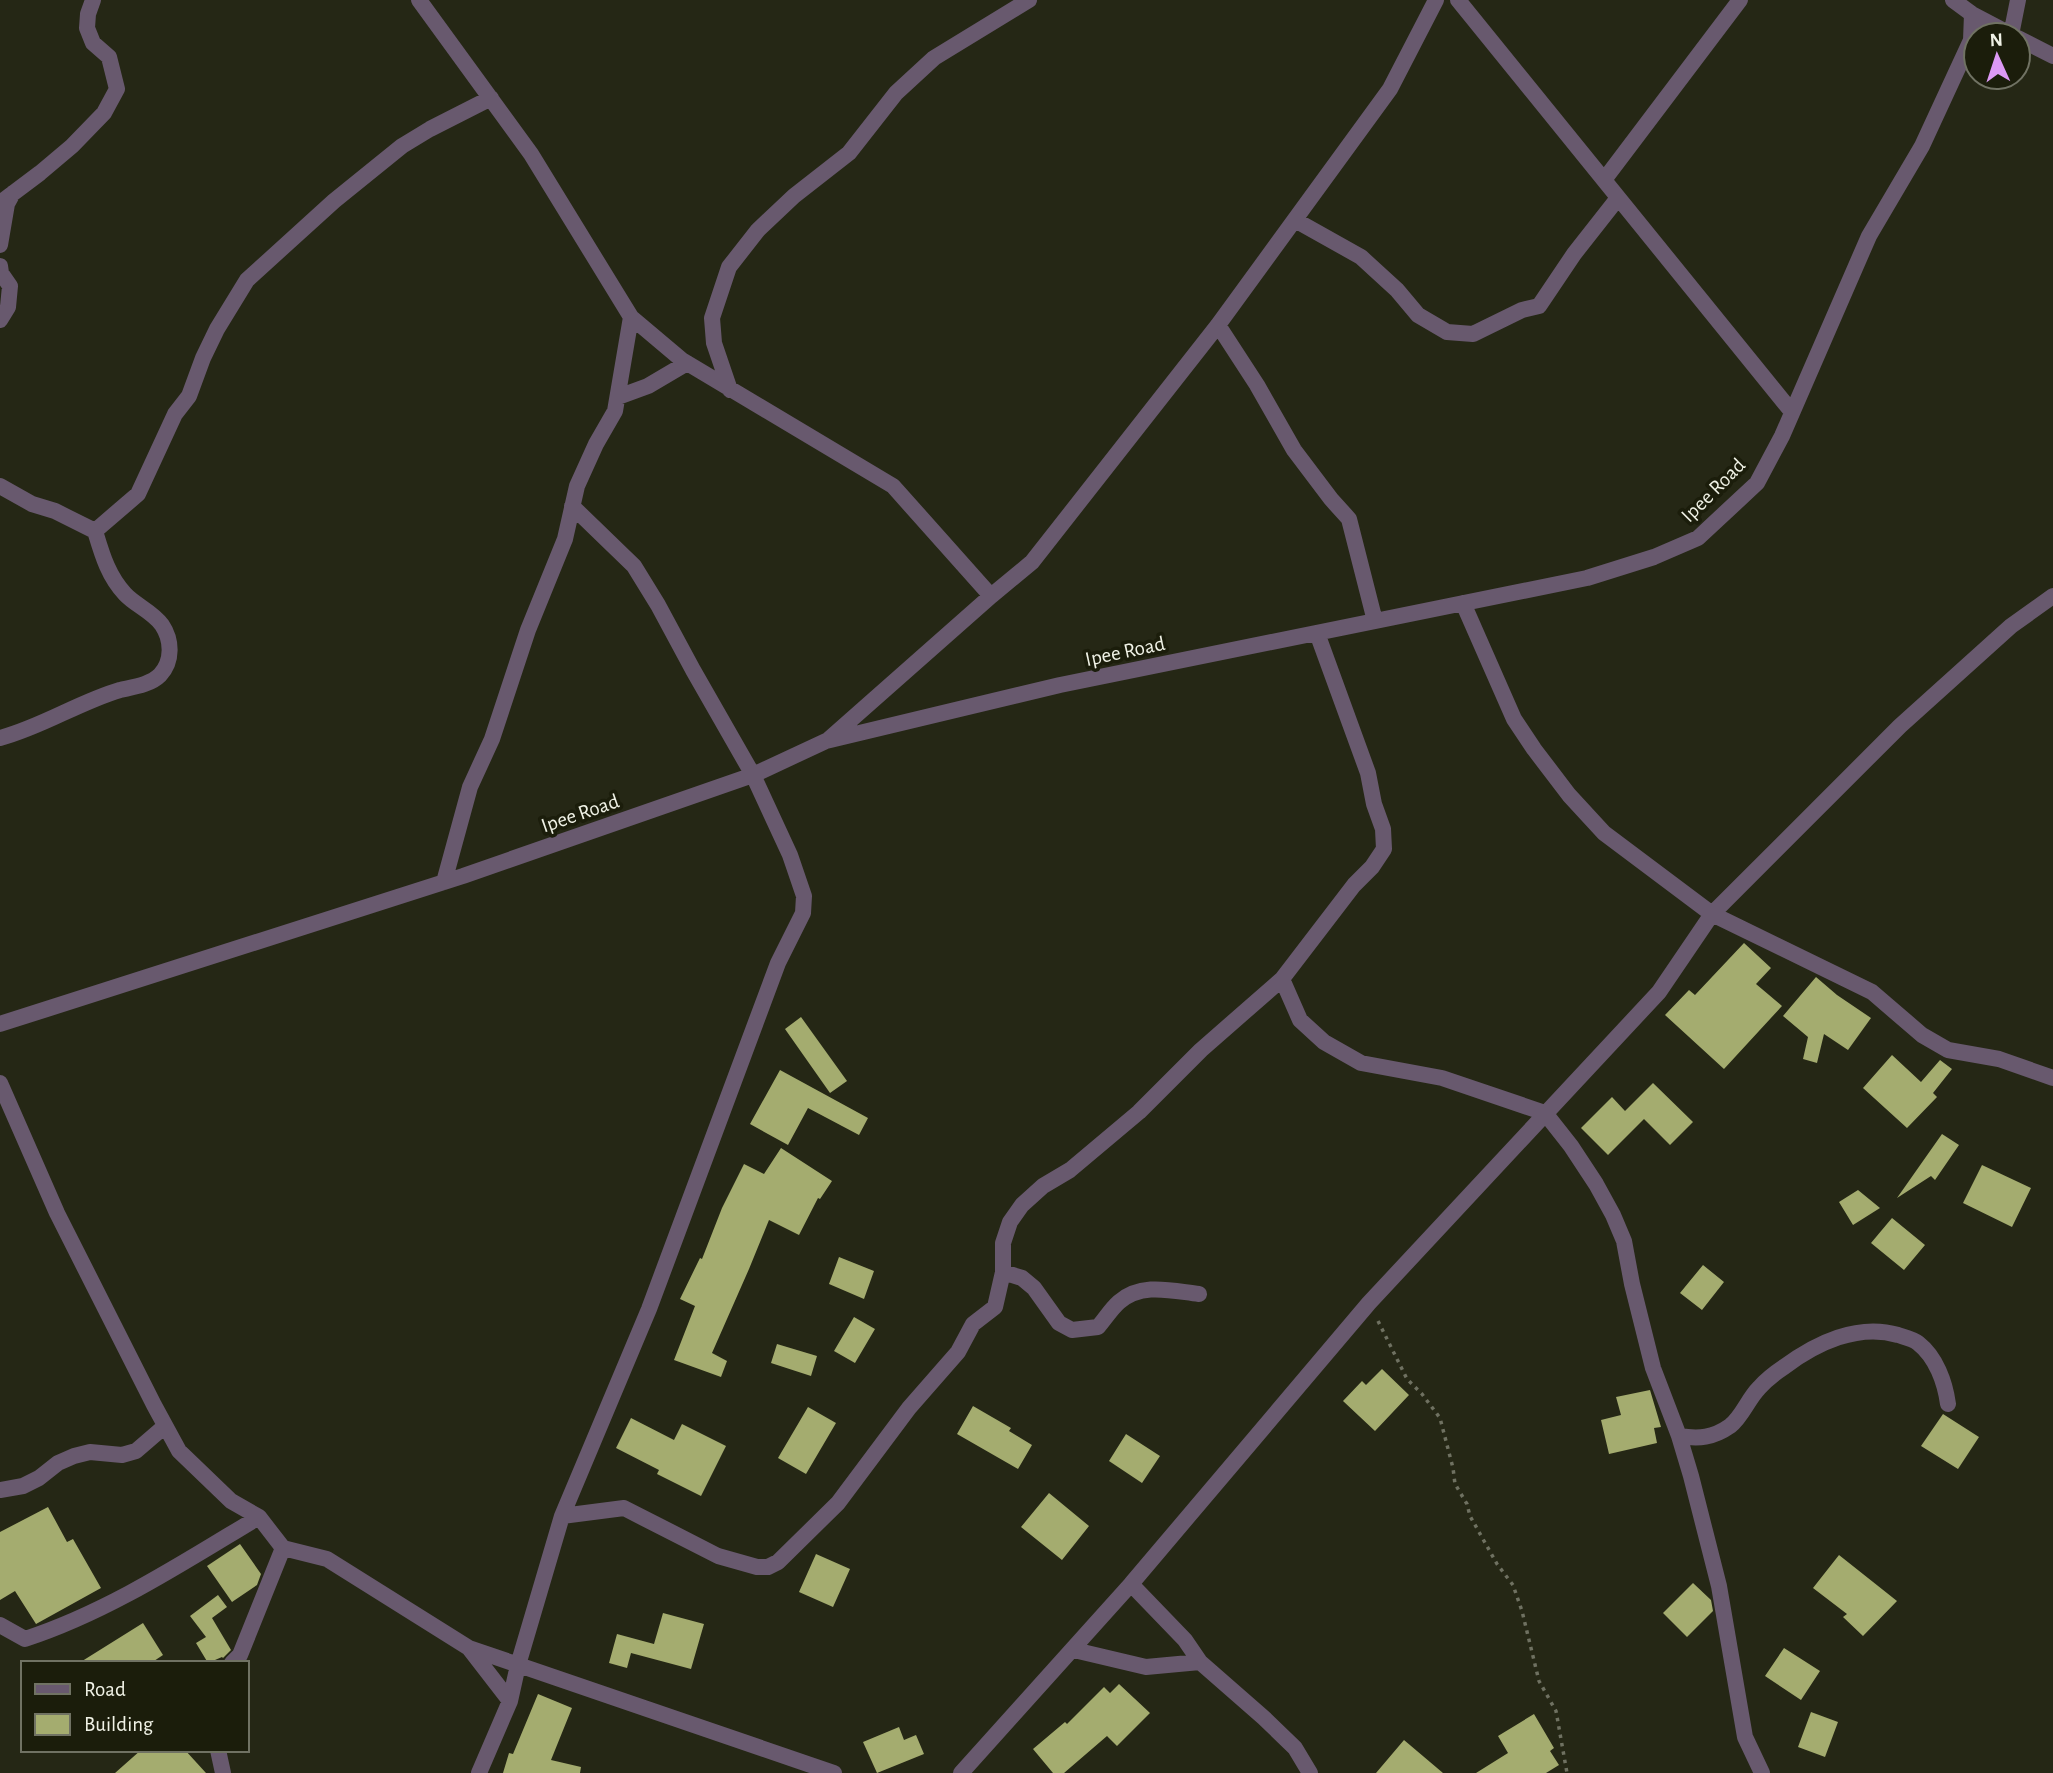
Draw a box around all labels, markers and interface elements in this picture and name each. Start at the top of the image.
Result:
north arrow [1962,21,2032,91]
text: N [1989,31,2003,50]
street label: Ipee Road [1677,454,1749,526]
street label: Ipee Road [1083,633,1167,670]
street label: Ipee Road [538,790,622,837]
legend [21,1661,248,1752]
text: Road [84,1679,126,1700]
text: Building [84,1714,154,1735]

